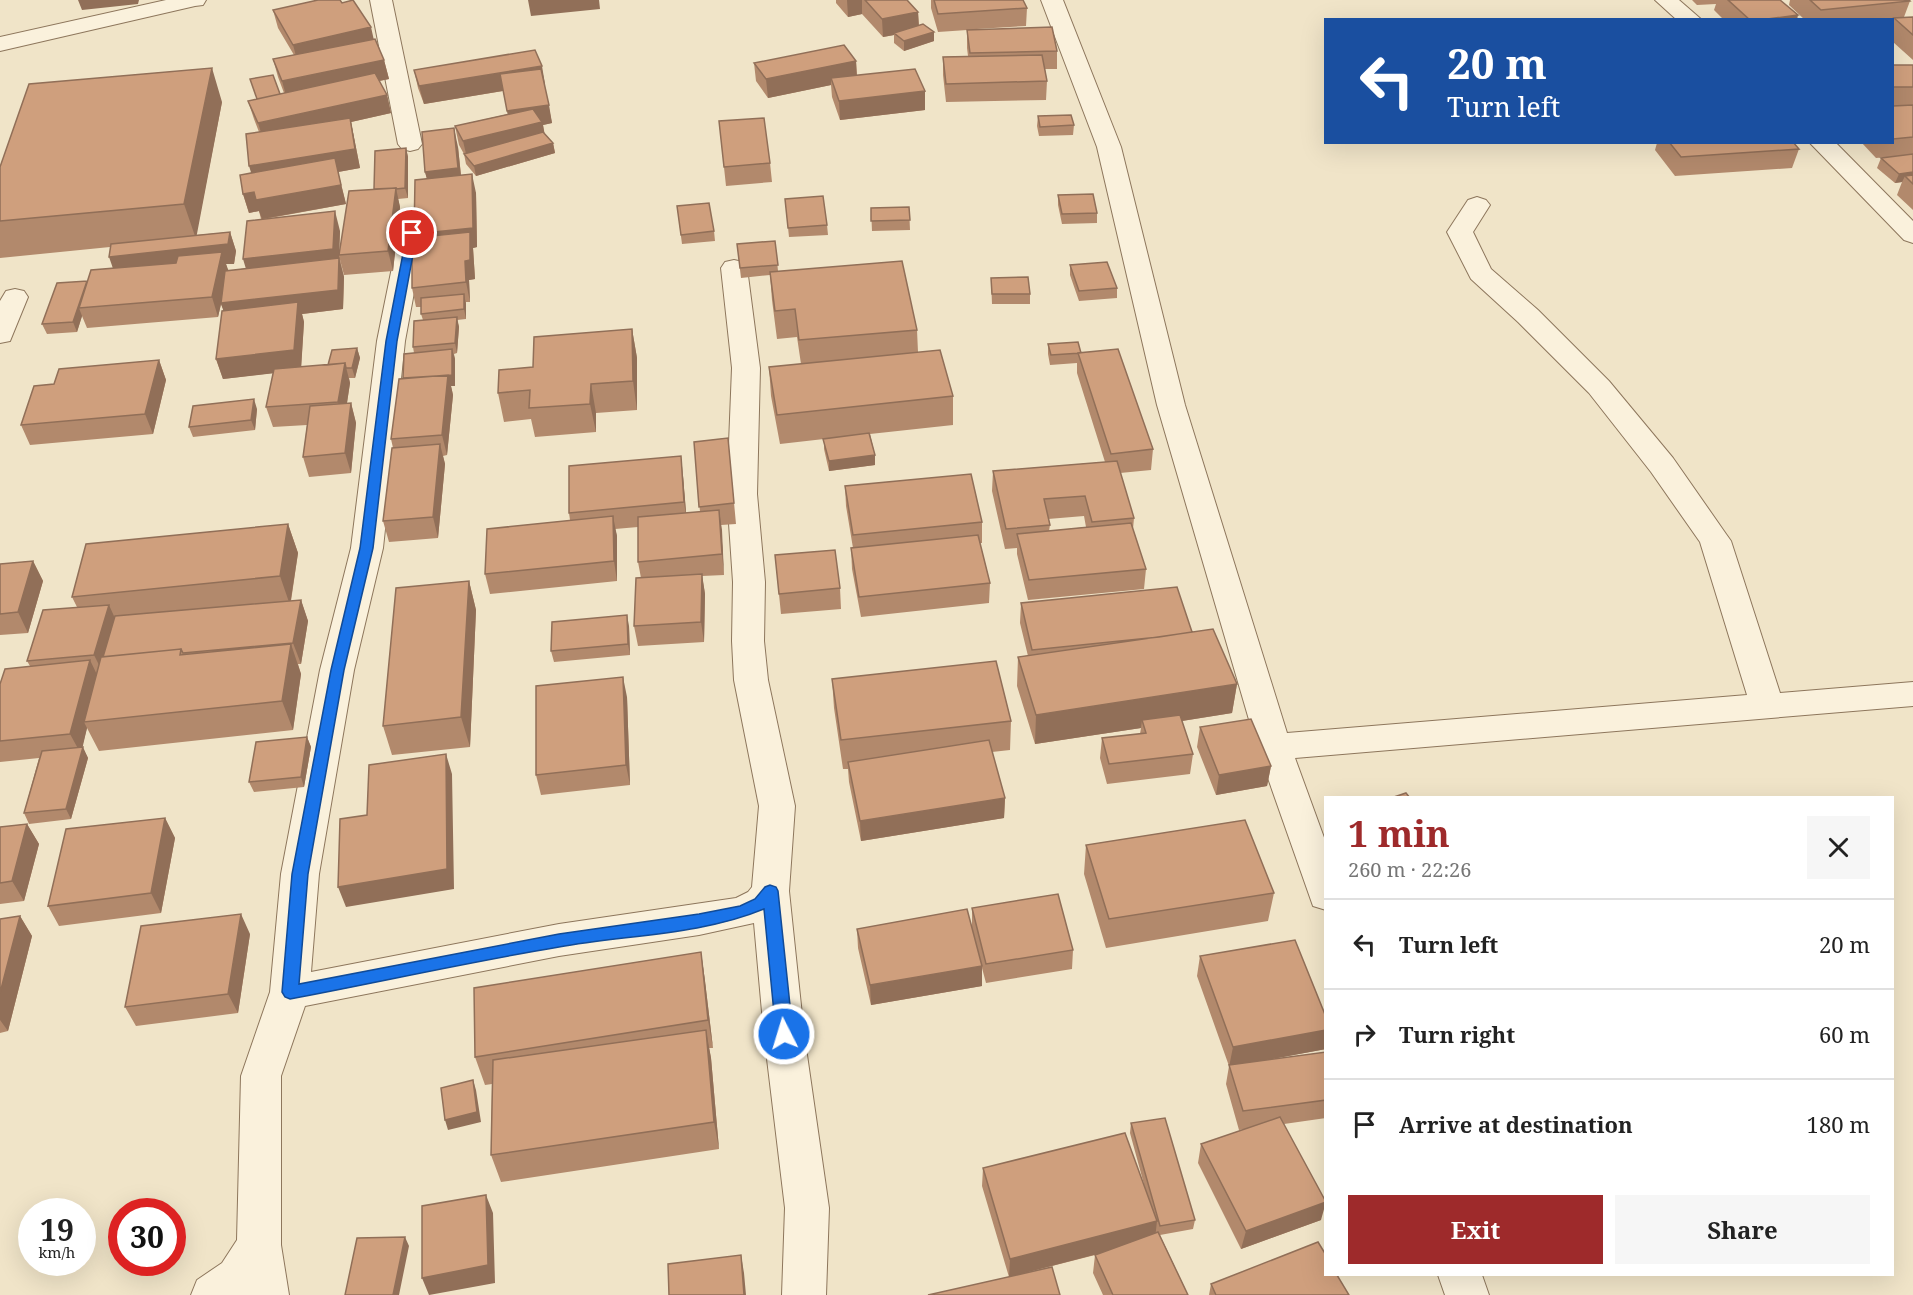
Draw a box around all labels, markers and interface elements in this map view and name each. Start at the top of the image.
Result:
text: 20 m [1447,34,1547,91]
icon: left [1348,42,1426,120]
text: Turn left [1447,88,1560,125]
pin [386,207,437,258]
icon: arrive [395,216,428,249]
text: 1 min [1348,809,1450,858]
button: close [1807,816,1870,879]
text: 260 m · 22:26 [1348,856,1471,883]
icon: left [1348,928,1381,961]
text: Turn left [1399,929,1498,959]
text: 20 m [1819,929,1870,959]
position arrow [752,1002,816,1066]
icon: right [1348,1018,1381,1051]
text: Turn right [1399,1019,1515,1049]
text: 60 m [1819,1019,1870,1049]
icon: arrive [1348,1108,1381,1141]
text: Arrive at destination [1399,1109,1633,1139]
text: 180 m [1807,1109,1870,1139]
button: Exit [1348,1195,1603,1264]
button: Share [1615,1195,1870,1264]
speed limit sign: 30 [108,1198,186,1276]
text: 19 [40,1209,74,1250]
text: km/h [39,1242,75,1262]

